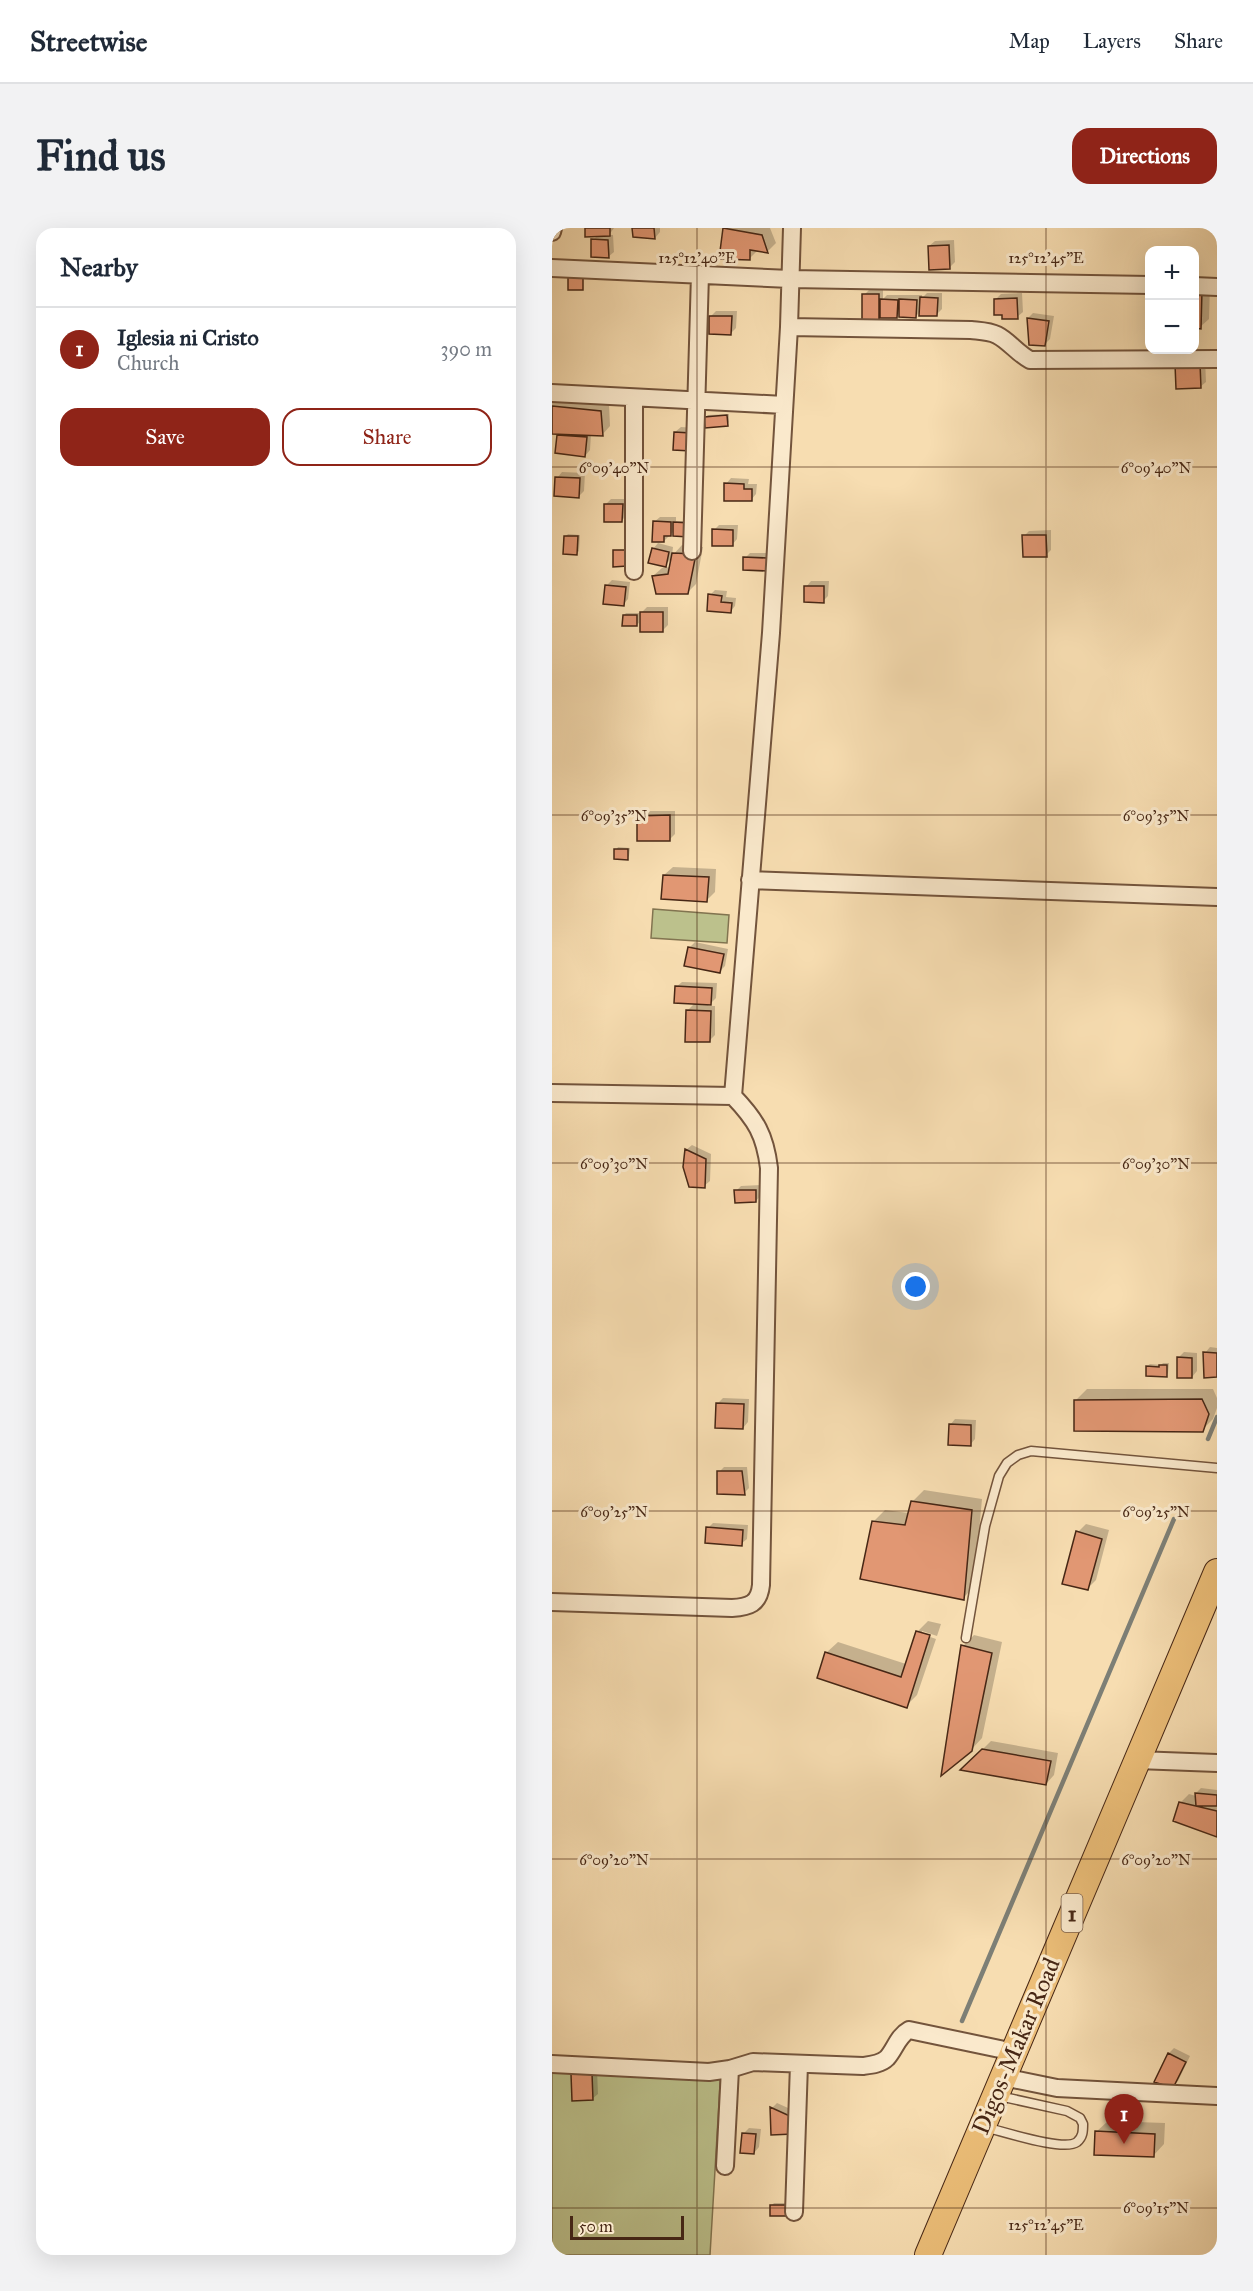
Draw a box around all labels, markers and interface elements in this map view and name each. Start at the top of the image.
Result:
text: Streetwise [30,24,147,59]
text: Map [1009,28,1050,54]
text: Layers [1083,28,1141,54]
text: Share [1174,28,1223,54]
button: Directions [1072,128,1217,184]
text: Find us [36,130,166,182]
map controls [1145,246,1199,354]
button: + [1145,246,1199,300]
text: 125°12'40"E [658,249,736,267]
text: 125°12'45"E [1008,249,1084,267]
text: Nearby [60,251,138,283]
button: − [1145,300,1199,354]
text: Iglesia ni Cristo [117,324,259,351]
text: 1 [76,337,83,361]
text: 390 m [441,337,492,361]
text: Church [117,351,179,375]
button: Save [60,408,270,466]
button: Share [282,408,492,466]
text: 6°09'40"N [579,459,649,477]
text: 6°09'40"N [1121,459,1191,477]
text: 6°09'35"N [581,807,647,825]
text: 6°09'35"N [1123,807,1189,825]
text: 6°09'30"N [580,1155,648,1173]
text: 6°09'30"N [1122,1155,1190,1173]
your location [901,1272,930,1301]
text: 6°09'25"N [580,1503,648,1521]
text: 6°09'25"N [1122,1503,1190,1521]
text: 6°09'20"N [579,1851,649,1869]
text: 6°09'20"N [1121,1851,1191,1869]
road number: 1 [1062,1894,1082,1932]
street label: Digos-Makar Road [965,1953,1067,2139]
pin: 1 [1104,2094,1144,2144]
text: 6°09'15"N [1123,2199,1189,2217]
scale bar [570,2213,684,2240]
text: 125°12'45"E [1008,2216,1084,2234]
text: 50 m [579,2217,613,2236]

